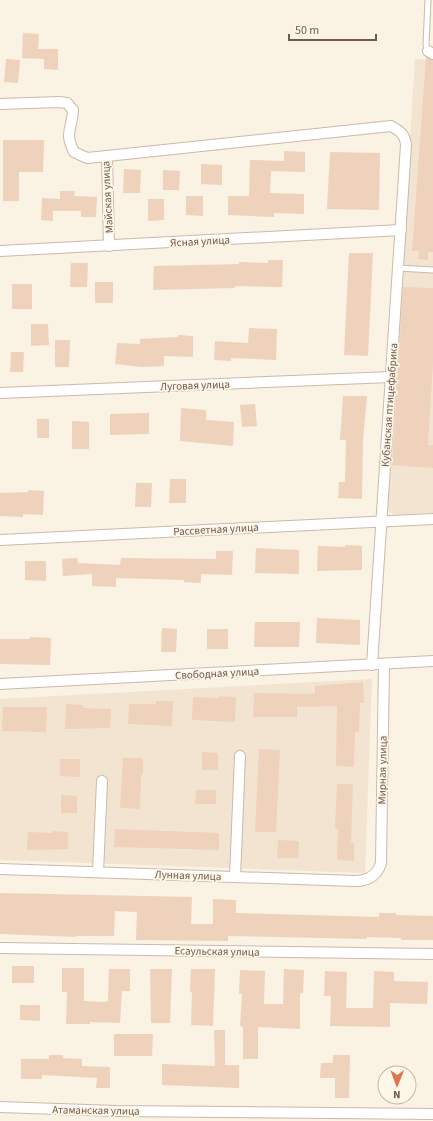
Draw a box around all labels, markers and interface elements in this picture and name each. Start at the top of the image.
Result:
scale bar [289,16,376,42]
text: 50 m [295,22,319,39]
street label: Майская улица [98,160,117,233]
street label: Ясная улица [170,232,230,251]
street label: Кубанская птицефабрика [378,343,401,468]
street label: Луговая улица [160,377,230,394]
street label: Рассветная улица [173,520,259,539]
street label: Свободная улица [175,664,259,683]
street label: Мирная улица [374,736,391,805]
street label: Лунная улица [154,867,222,884]
street label: Есаульская улица [174,943,260,960]
north arrow [377,1065,417,1105]
text: N [393,1087,401,1102]
street label: Атаманская улица [52,1102,140,1119]

